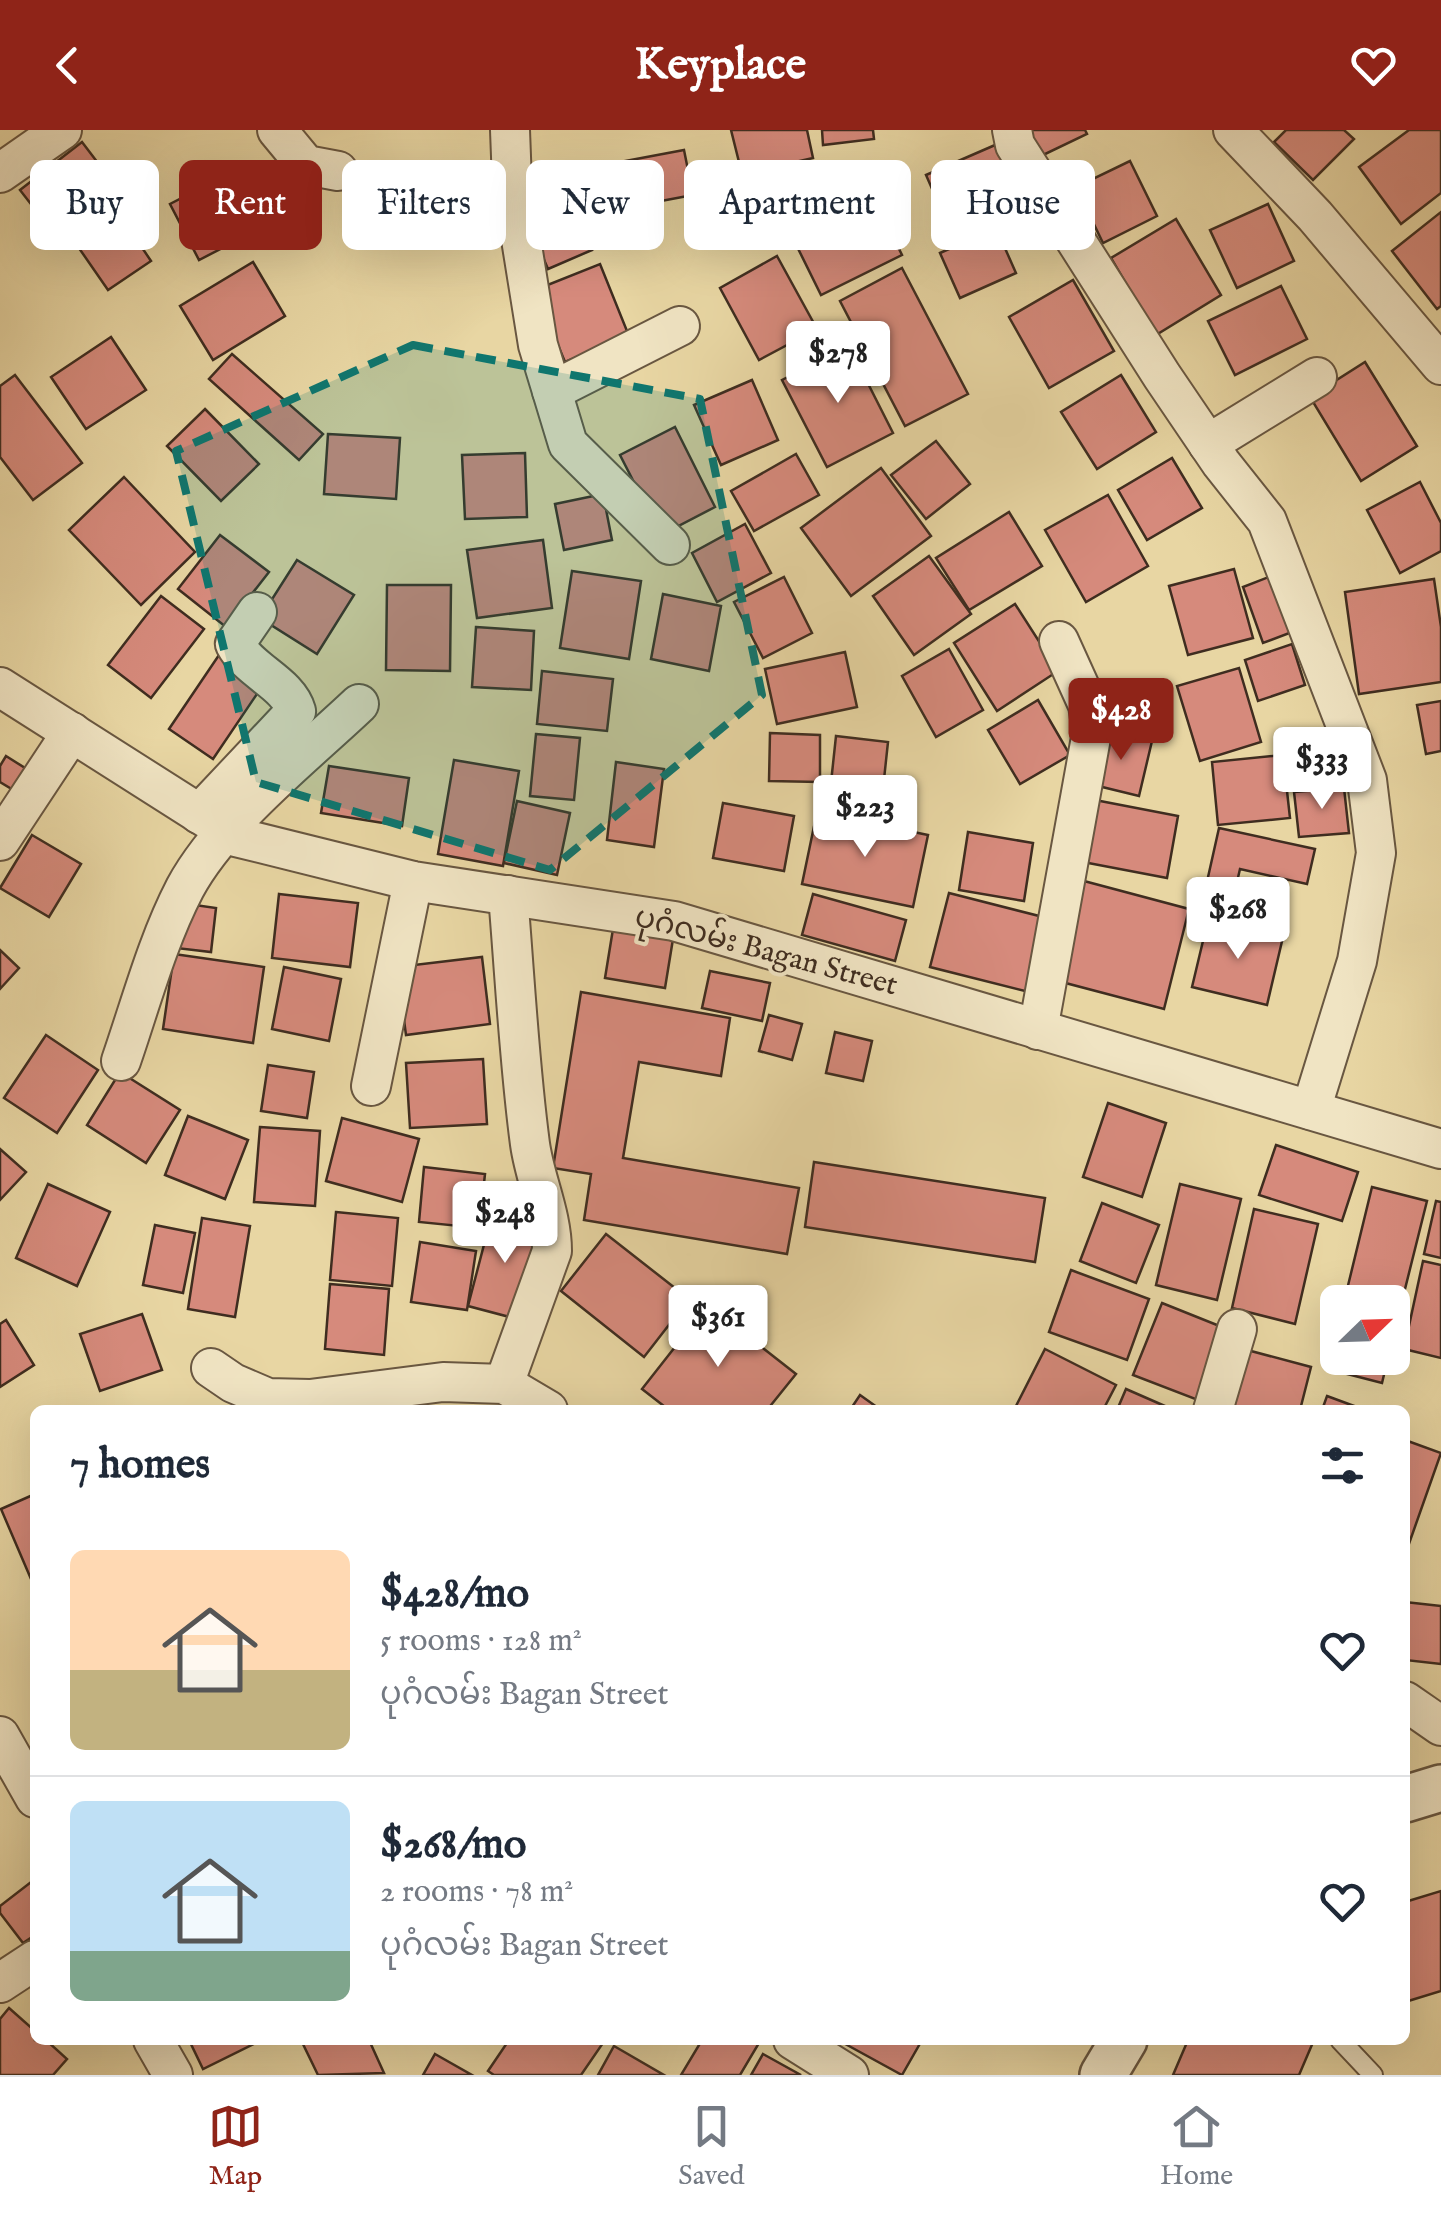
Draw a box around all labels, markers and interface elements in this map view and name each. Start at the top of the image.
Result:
text: Keyplace [635,37,806,94]
icon: back [40,38,95,93]
icon: heart [1346,38,1401,93]
chip: Buy [30,160,159,250]
chip: Rent [179,160,322,250]
chip: Filters [342,160,506,250]
chip: New [526,160,664,250]
chip: Apartment [684,160,911,250]
chip: House [931,160,1095,250]
pin: $278 [779,321,897,406]
text: $278 [808,333,868,374]
pin: $428 [1062,678,1180,763]
text: $428 [1091,690,1151,731]
pin: $333 [1263,727,1381,812]
text: $333 [1295,739,1349,780]
pin: $223 [806,775,924,860]
text: $223 [835,787,895,828]
pin: $268 [1179,877,1297,962]
text: $268 [1209,889,1267,930]
street label: ပုဂံလမ်း Bagan Street [629,894,903,1009]
pin: $248 [446,1181,564,1266]
text: $248 [475,1193,535,1234]
pin: $361 [659,1285,777,1370]
north arrow [1320,1285,1410,1375]
map controls [1320,1285,1410,1375]
text: $361 [691,1297,745,1338]
icon: filters [1315,1438,1370,1493]
text: 7 homes [70,1439,210,1492]
text: $428/mo [380,1568,529,1621]
icon: home [150,1590,270,1710]
text: 5 rooms · 128 m² [380,1621,582,1662]
icon: heart [1315,1623,1370,1678]
text: ပုဂံလမ်း Bagan Street [380,1675,668,1716]
text: $268/mo [380,1819,526,1872]
icon: home [150,1841,270,1961]
text: 2 rooms · 78 m² [380,1872,573,1913]
icon: heart [1315,1874,1370,1929]
text: ပုဂံလမ်း Bagan Street [380,1926,668,1967]
tab: Map [208,2099,263,2194]
tab: Saved [678,2099,745,2194]
tab: Home [1160,2099,1233,2194]

